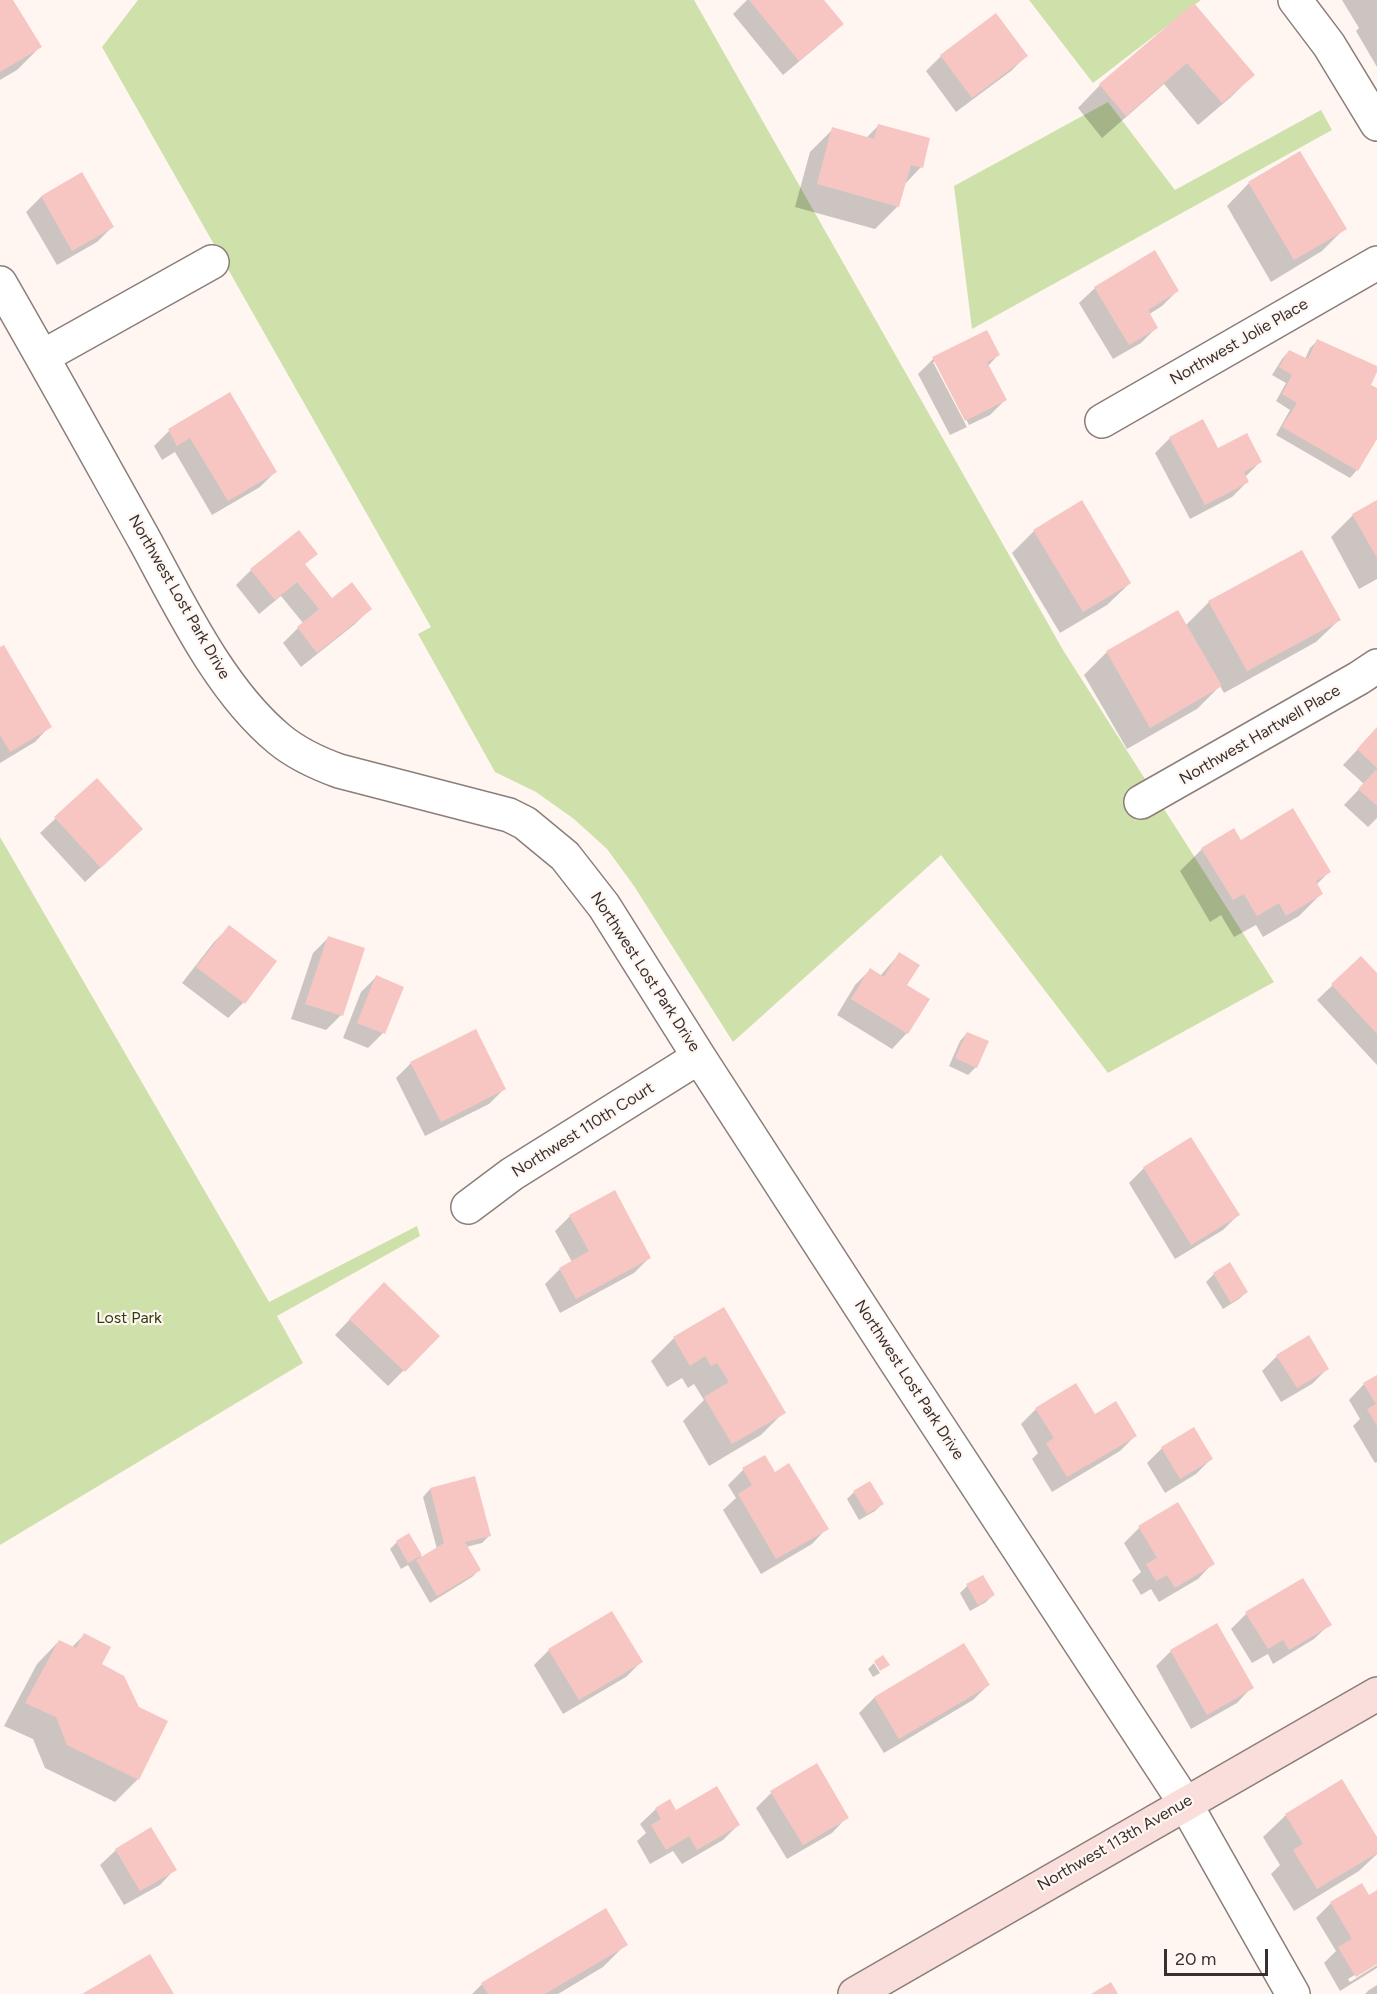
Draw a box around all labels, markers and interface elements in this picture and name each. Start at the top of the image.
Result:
street label: Northwest Jolie Place [1167,295,1311,389]
street label: Northwest Lost Park Drive [124,511,234,683]
street label: Northwest Hartwell Place [1176,681,1344,789]
street label: Northwest Lost Park Drive [586,888,704,1056]
street label: Northwest 110th Court [508,1078,658,1182]
street label: Northwest Lost Park Drive [850,1296,968,1464]
park label: Lost Park [96,1308,162,1328]
street label: Northwest 113th Avenue [1034,1791,1196,1895]
scale bar [1167,1937,1270,1975]
text: 20 m [1175,1948,1216,1970]

